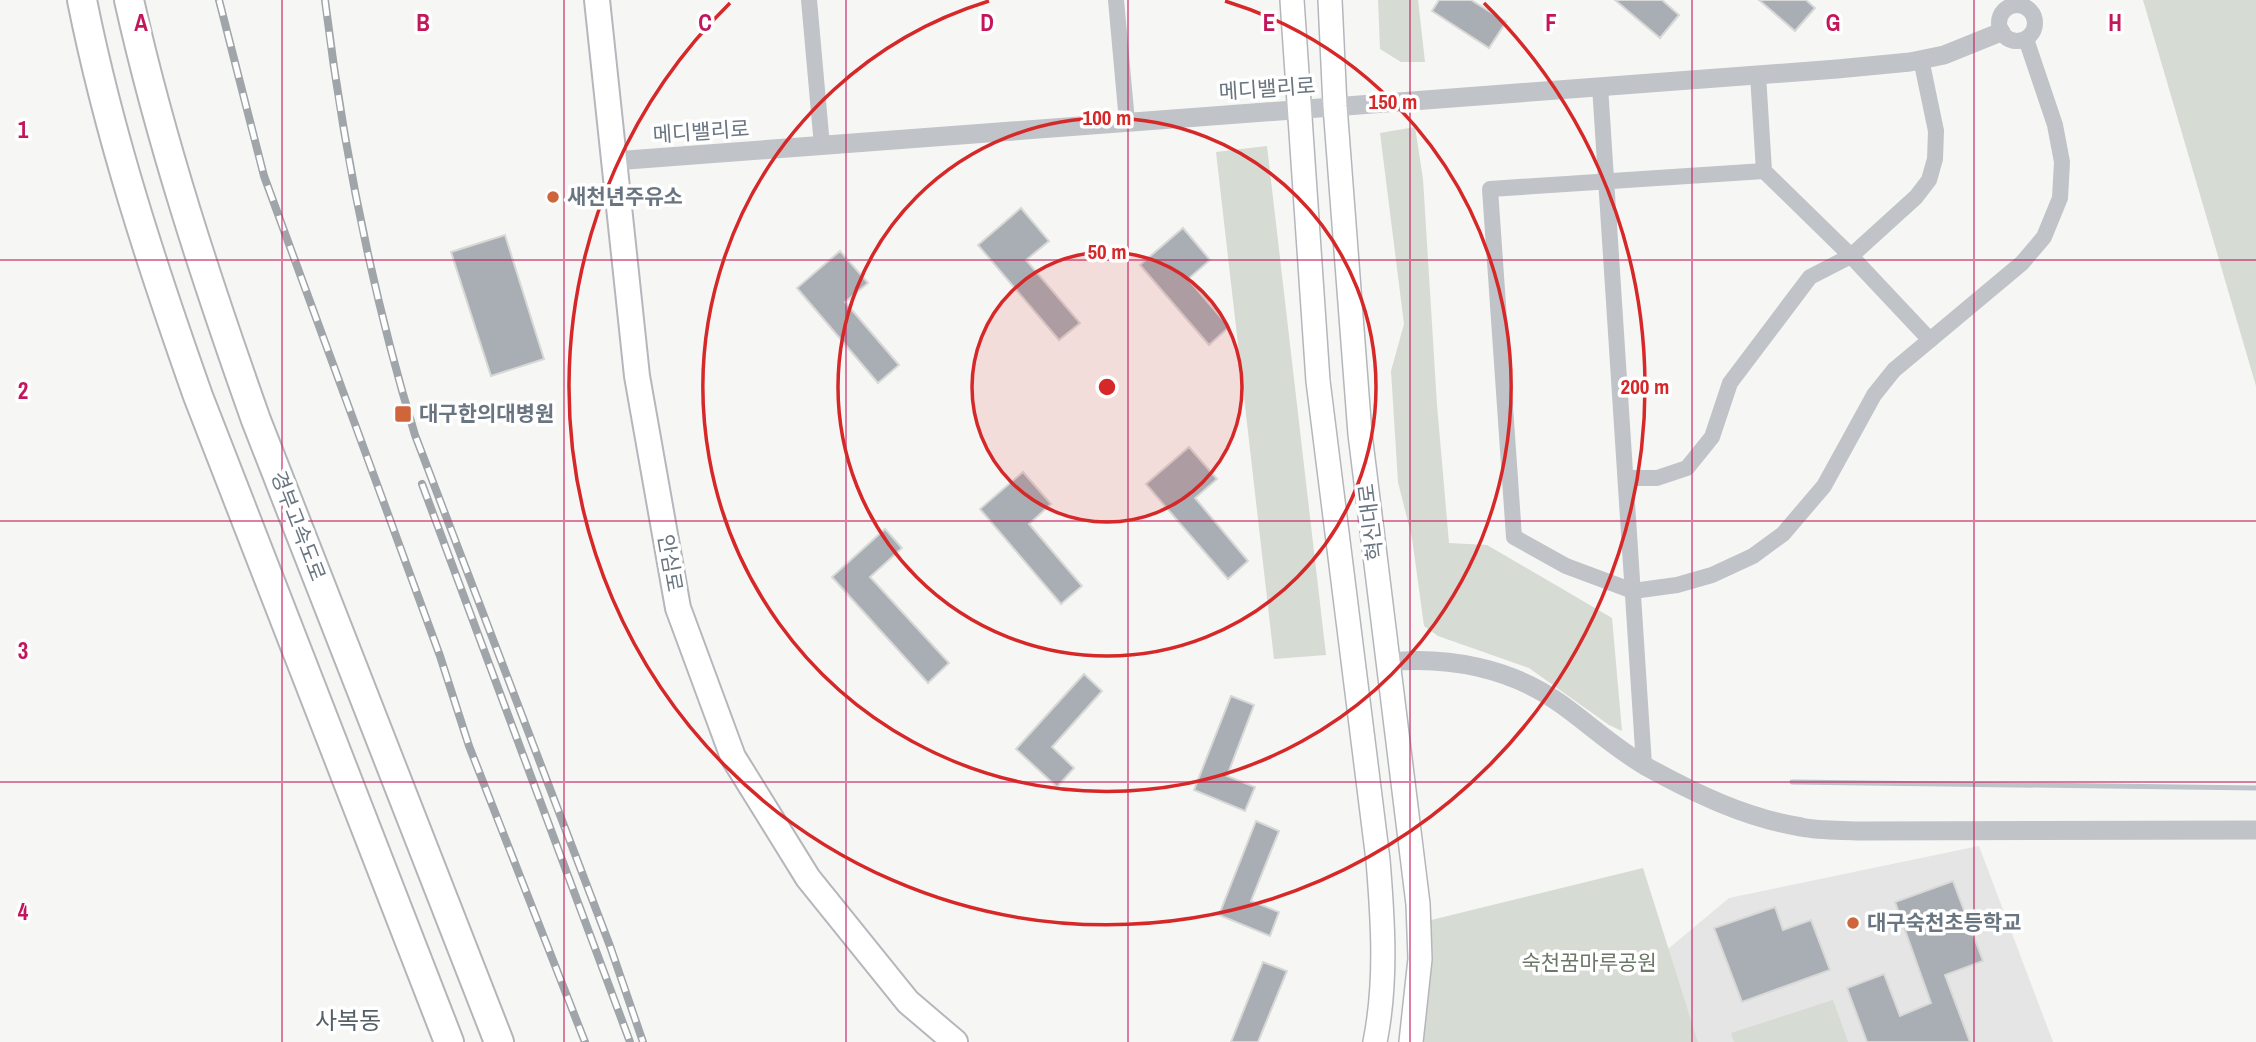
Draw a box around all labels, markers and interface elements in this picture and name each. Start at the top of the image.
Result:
text: A [134,7,148,38]
text: B [416,7,430,38]
text: C [698,7,712,38]
text: D [980,7,994,38]
text: E [1263,7,1275,38]
text: F [1545,7,1557,38]
text: G [1826,7,1840,38]
text: H [2108,7,2122,38]
street label: 메디밸리로 [1218,71,1316,106]
text: 150 m [1369,87,1417,116]
text: 100 m [1083,103,1131,132]
text: 1 [18,114,29,145]
street label: 메디밸리로 [652,114,750,149]
place label: 새천년주유소 [567,182,683,211]
marker: 새천년주유소 [545,189,561,205]
text: 50 m [1087,237,1127,266]
text: 200 m [1621,372,1669,401]
text: 2 [18,375,28,406]
centre of rings [1095,375,1119,399]
place label: 대구한의대병원 [419,399,554,428]
marker: 대구한의대병원 [393,404,413,424]
street label: 경부고속도로 [264,467,333,585]
street label: 혁신대로 [1351,482,1390,562]
street label: 안심로 [651,532,690,594]
text: 3 [18,635,28,666]
text: 4 [18,896,29,927]
place label: 대구숙천초등학교 [1867,908,2022,937]
marker: 대구숙천초등학교 [1845,915,1861,931]
park label: 숙천꿈마루공원 [1521,948,1657,977]
district label: 사복동 [315,1004,381,1036]

